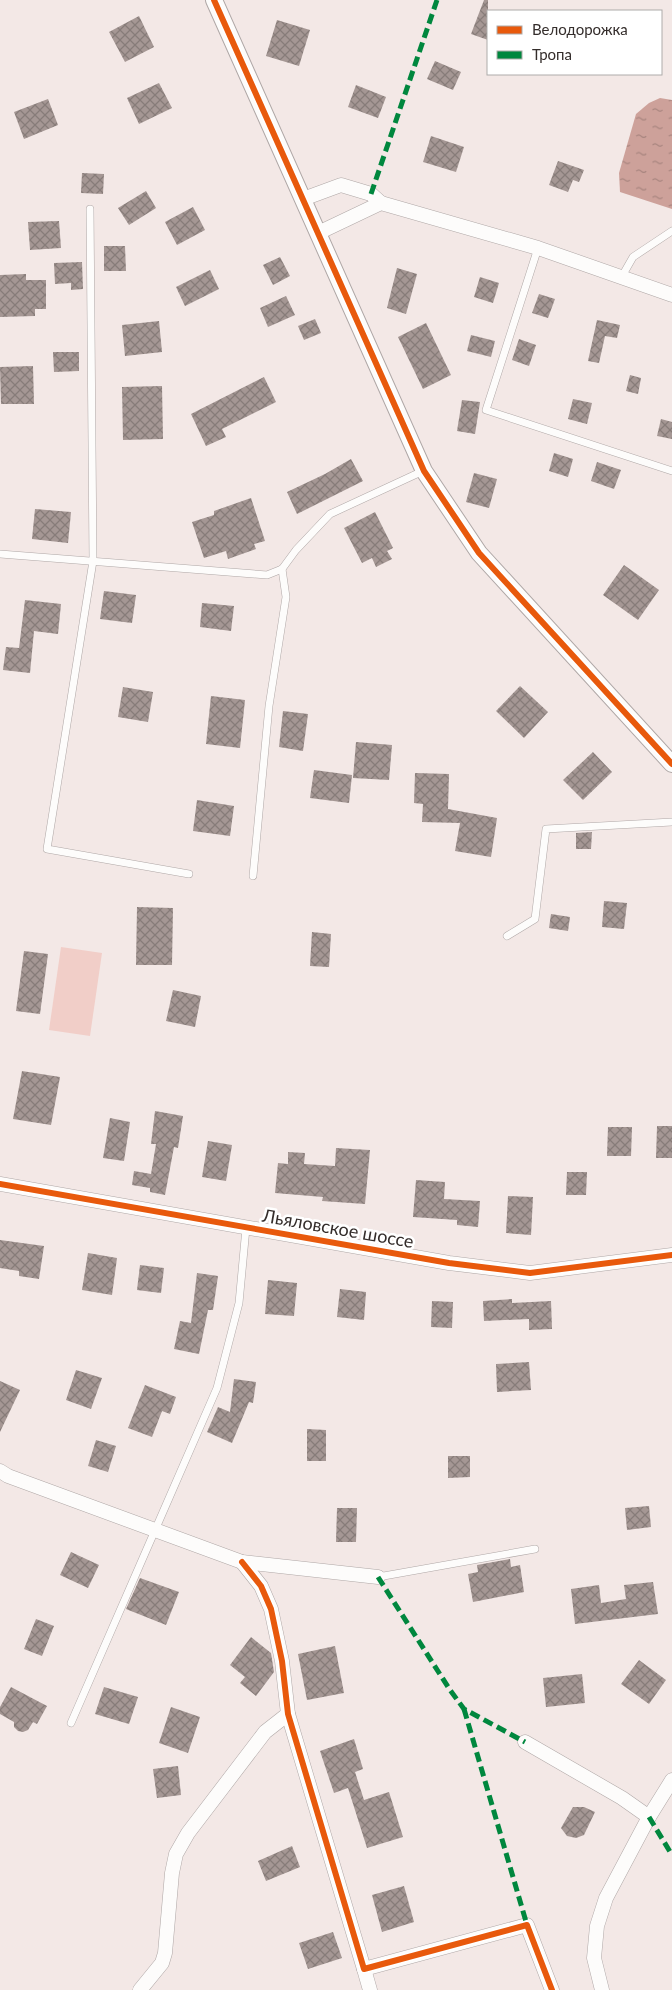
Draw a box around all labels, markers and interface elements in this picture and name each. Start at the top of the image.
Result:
legend [487,10,662,75]
text: Велодорожка [532,20,628,38]
text: Тропа [532,45,572,63]
street label: Льяловское шоссе [260,1204,416,1252]

